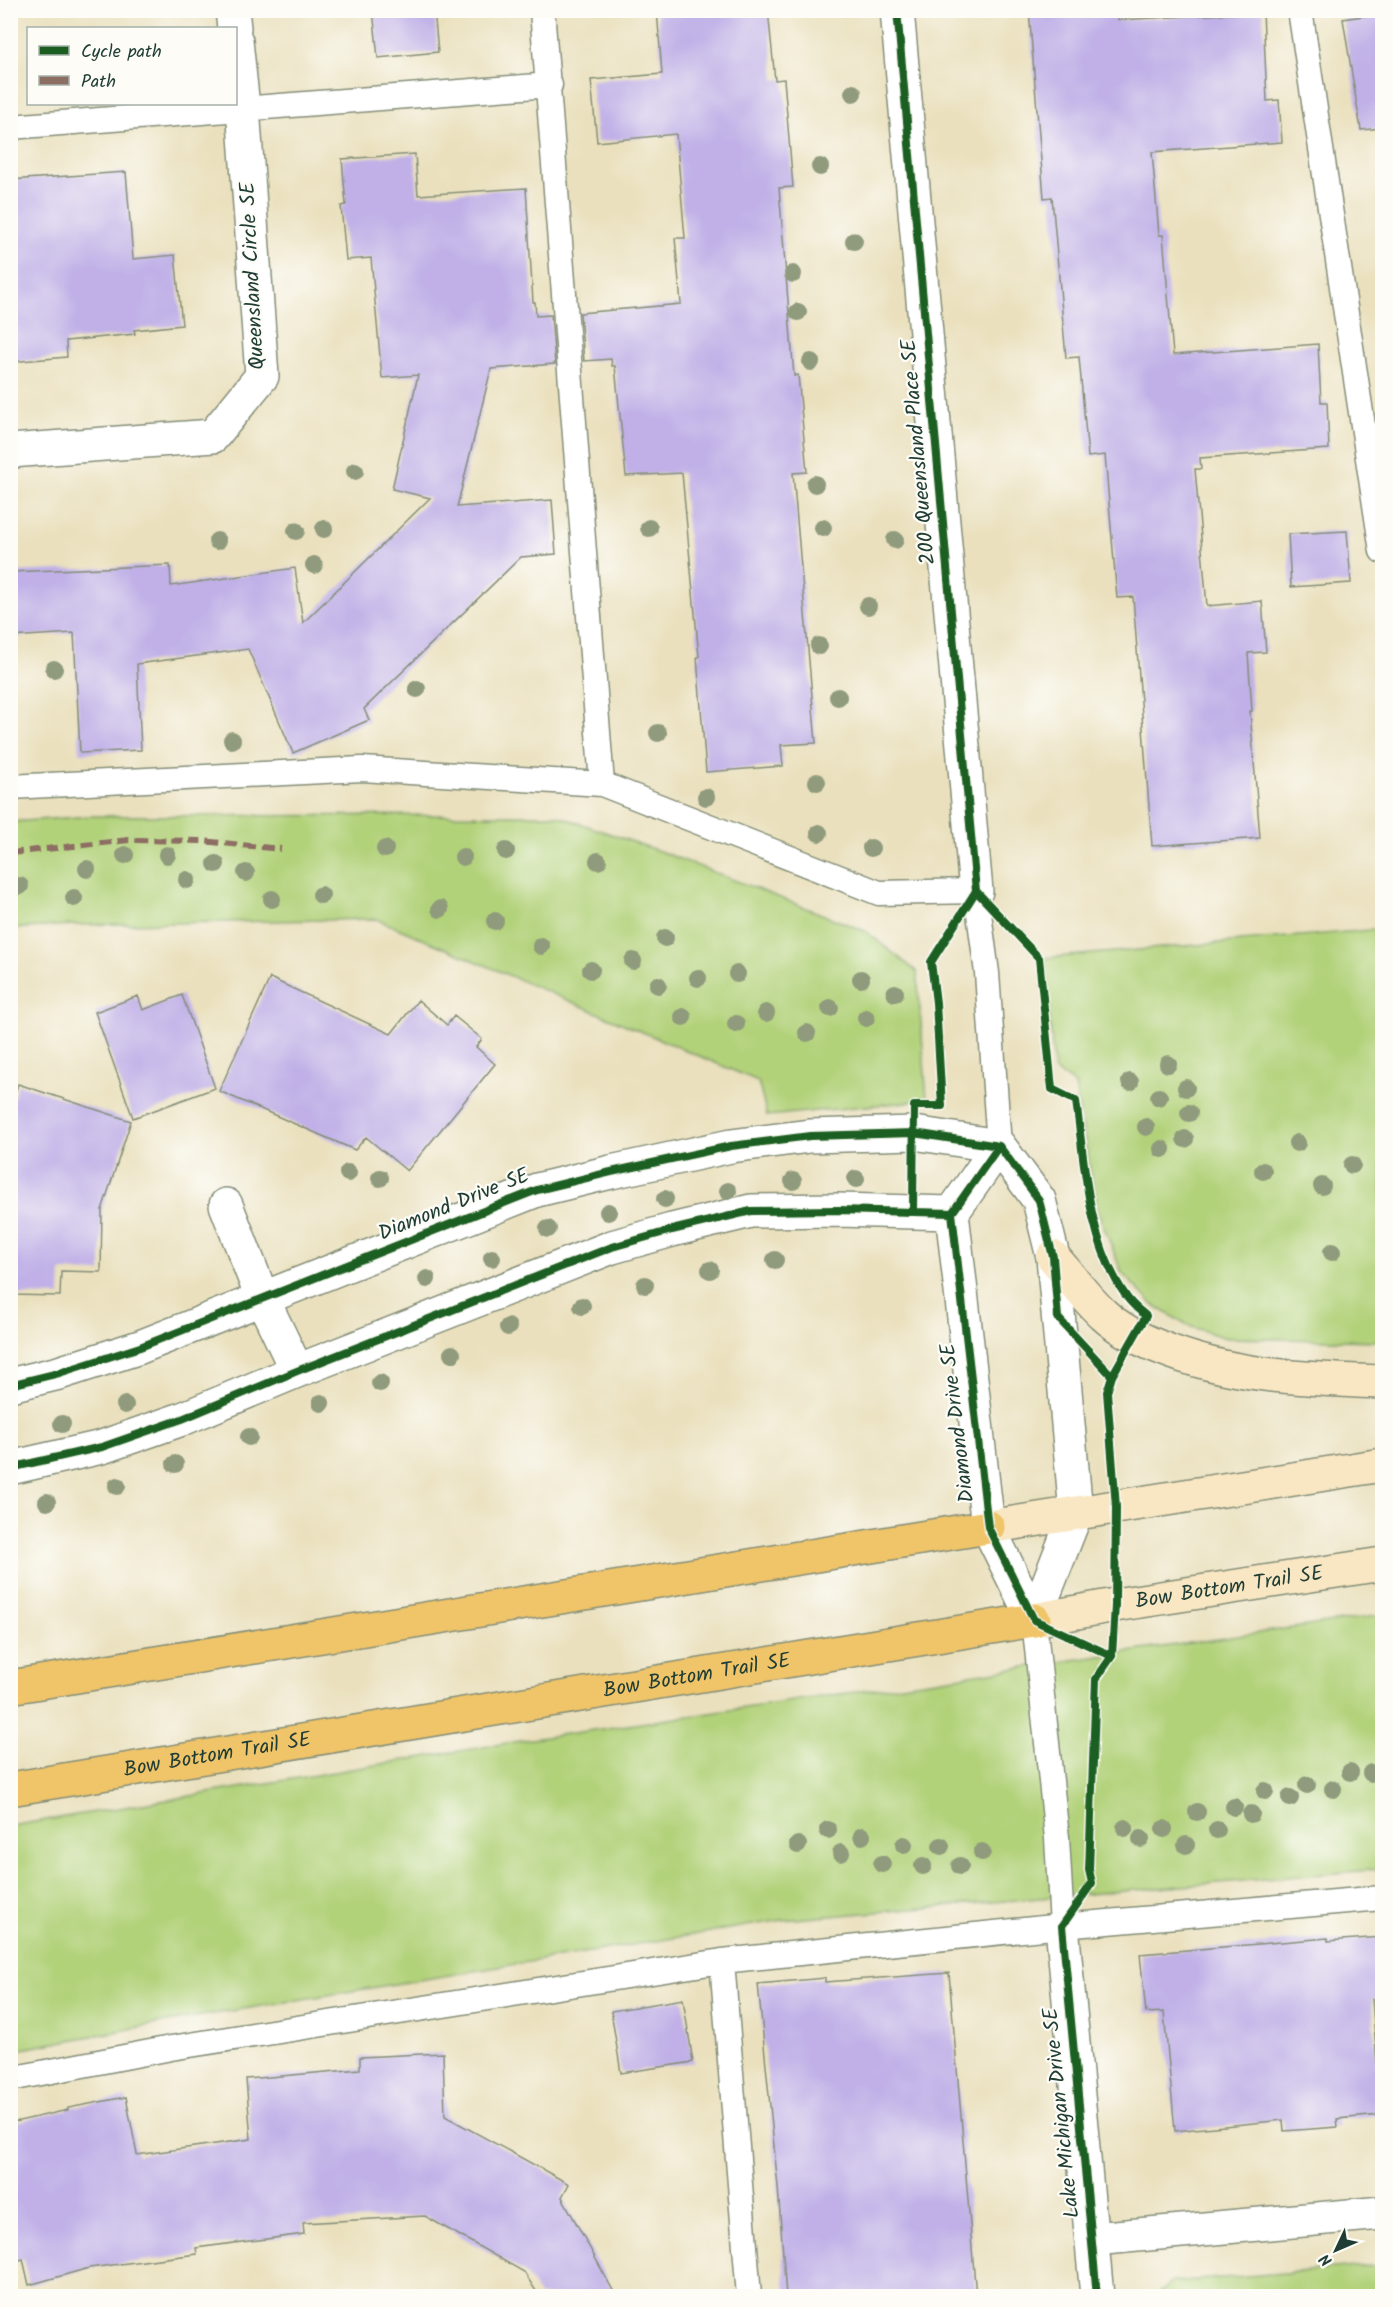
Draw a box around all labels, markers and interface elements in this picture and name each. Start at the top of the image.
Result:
legend [27,27,237,105]
text: Cycle path [81,38,162,67]
text: Path [81,68,116,97]
street label: Queensland Circle SE [232,181,274,371]
street label: 200 Queensland Place SE [893,337,945,566]
street label: Diamond Drive SE [373,1159,535,1250]
street label: Diamond Drive SE [932,1341,984,1505]
street label: Bow Bottom Trail SE [1133,1557,1326,1618]
street label: Bow Bottom Trail SE [601,1644,794,1707]
street label: Bow Bottom Trail SE [121,1723,314,1787]
street label: Lake Michigan Drive SE [1034,2005,1089,2220]
north arrow [1306,2220,1366,2280]
text: N [1314,2247,1339,2272]

